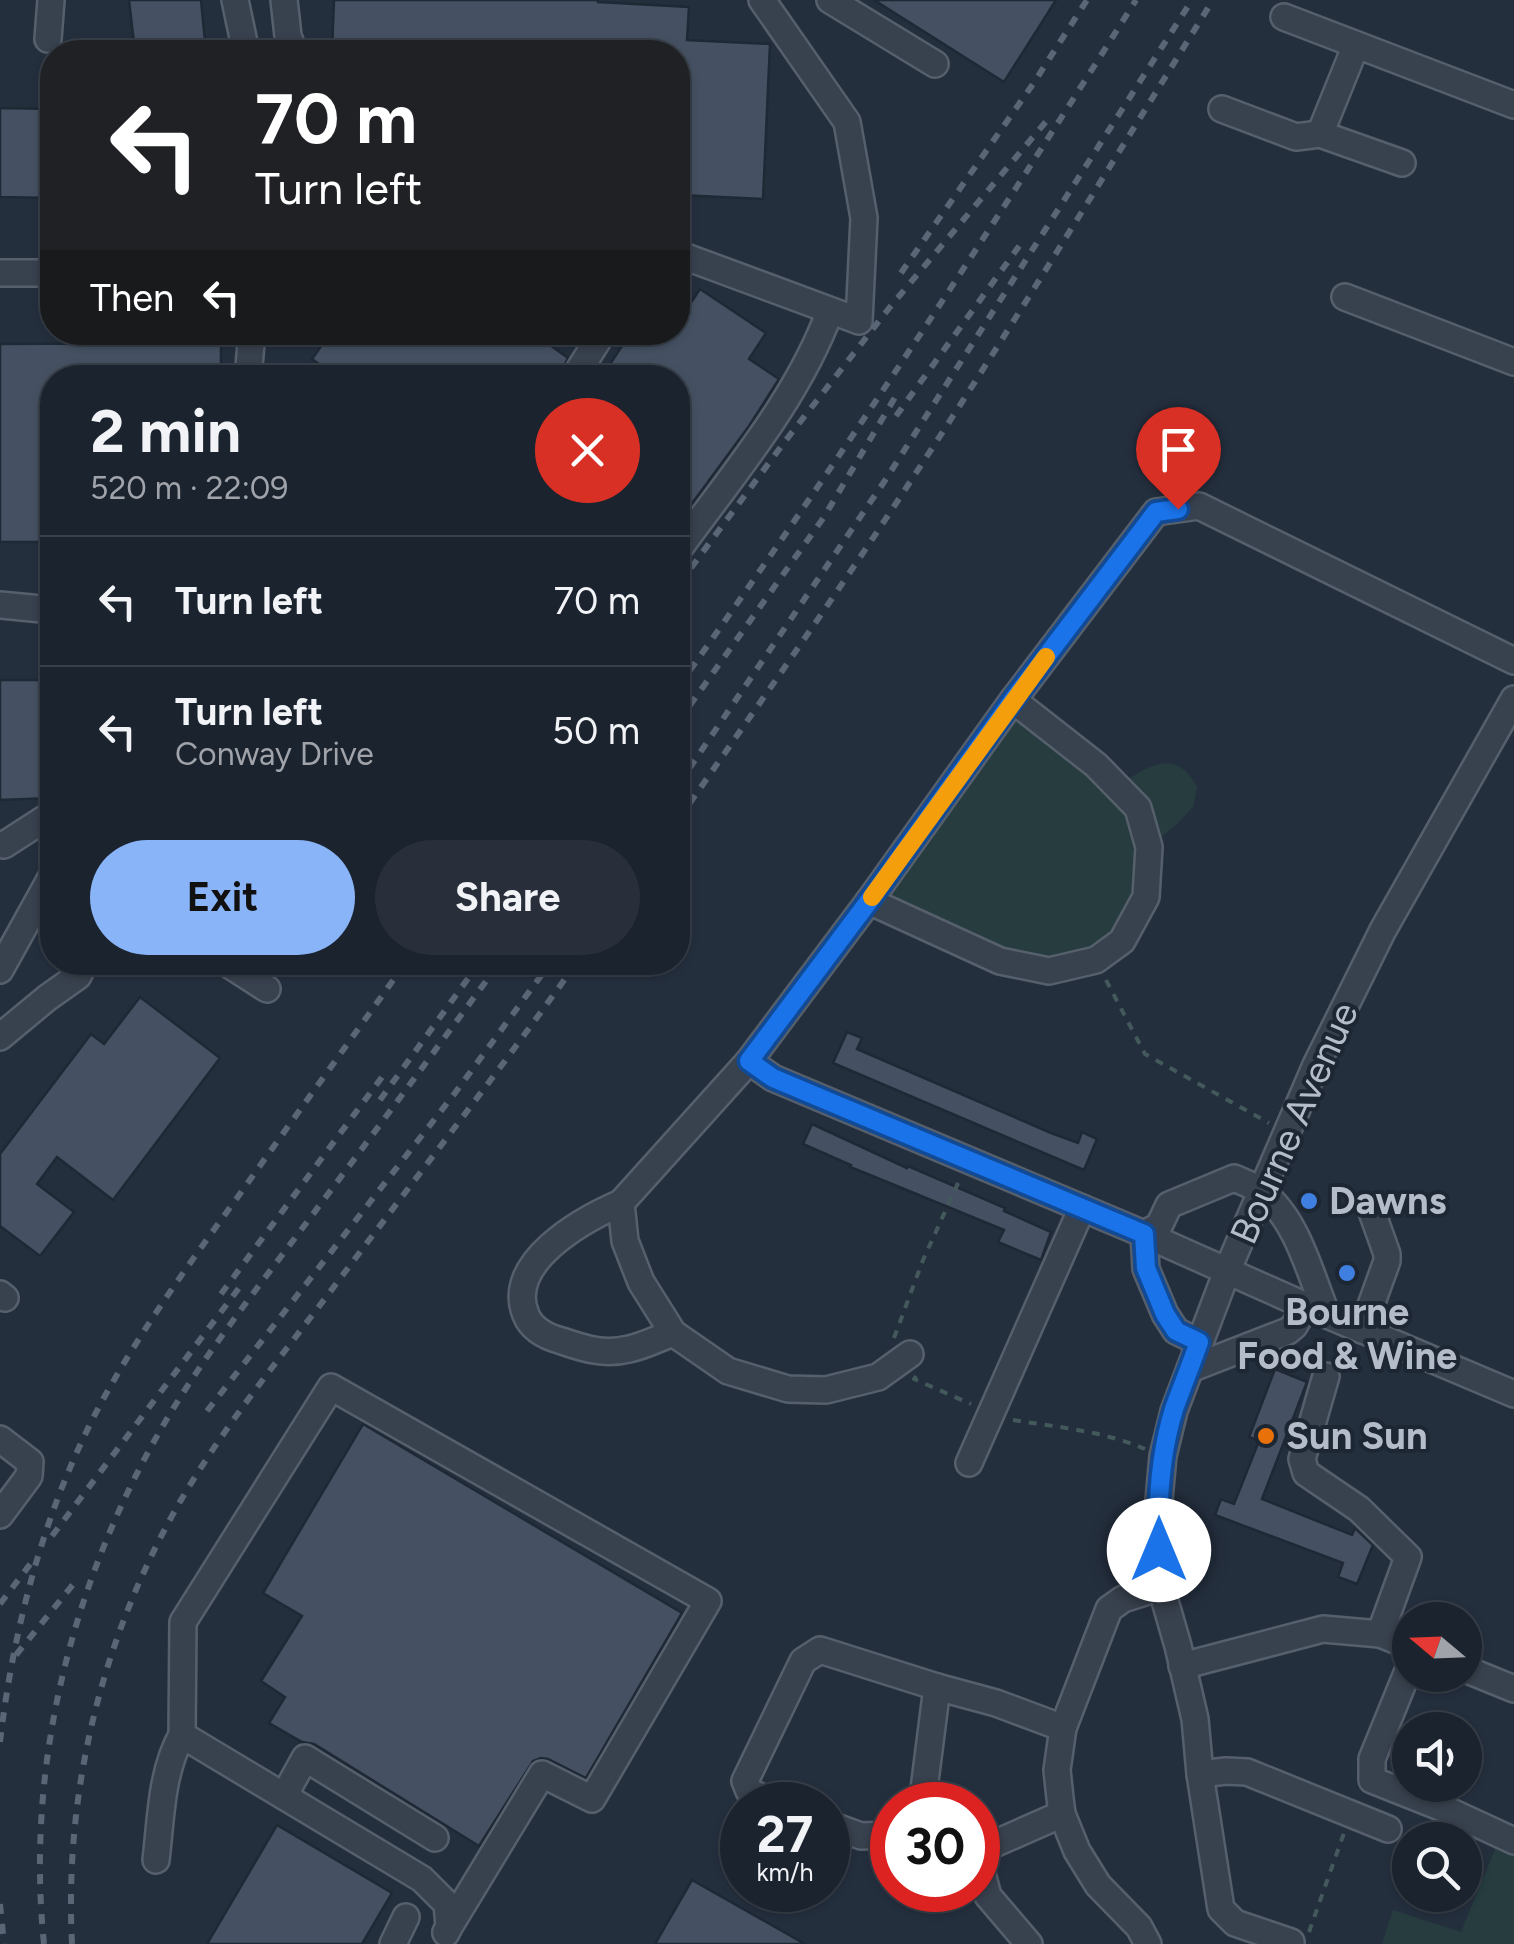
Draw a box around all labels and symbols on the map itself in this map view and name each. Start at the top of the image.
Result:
pin [1136,407,1221,510]
street label: Bourne Avenue [1220,995,1368,1251]
place label: Dawns [1329,1178,1446,1224]
marker: Dawns [1298,1190,1320,1212]
marker: Bourne Food & Wine [1336,1262,1358,1284]
place label: Bourne Food & Wine [1237,1289,1457,1379]
place label: Sun Sun [1286,1413,1428,1459]
marker: Sun Sun [1255,1425,1277,1447]
position arrow [1107,1498,1211,1602]
north arrow [1392,1602,1482,1692]
speed limit sign: 30 [870,1782,1000,1912]

